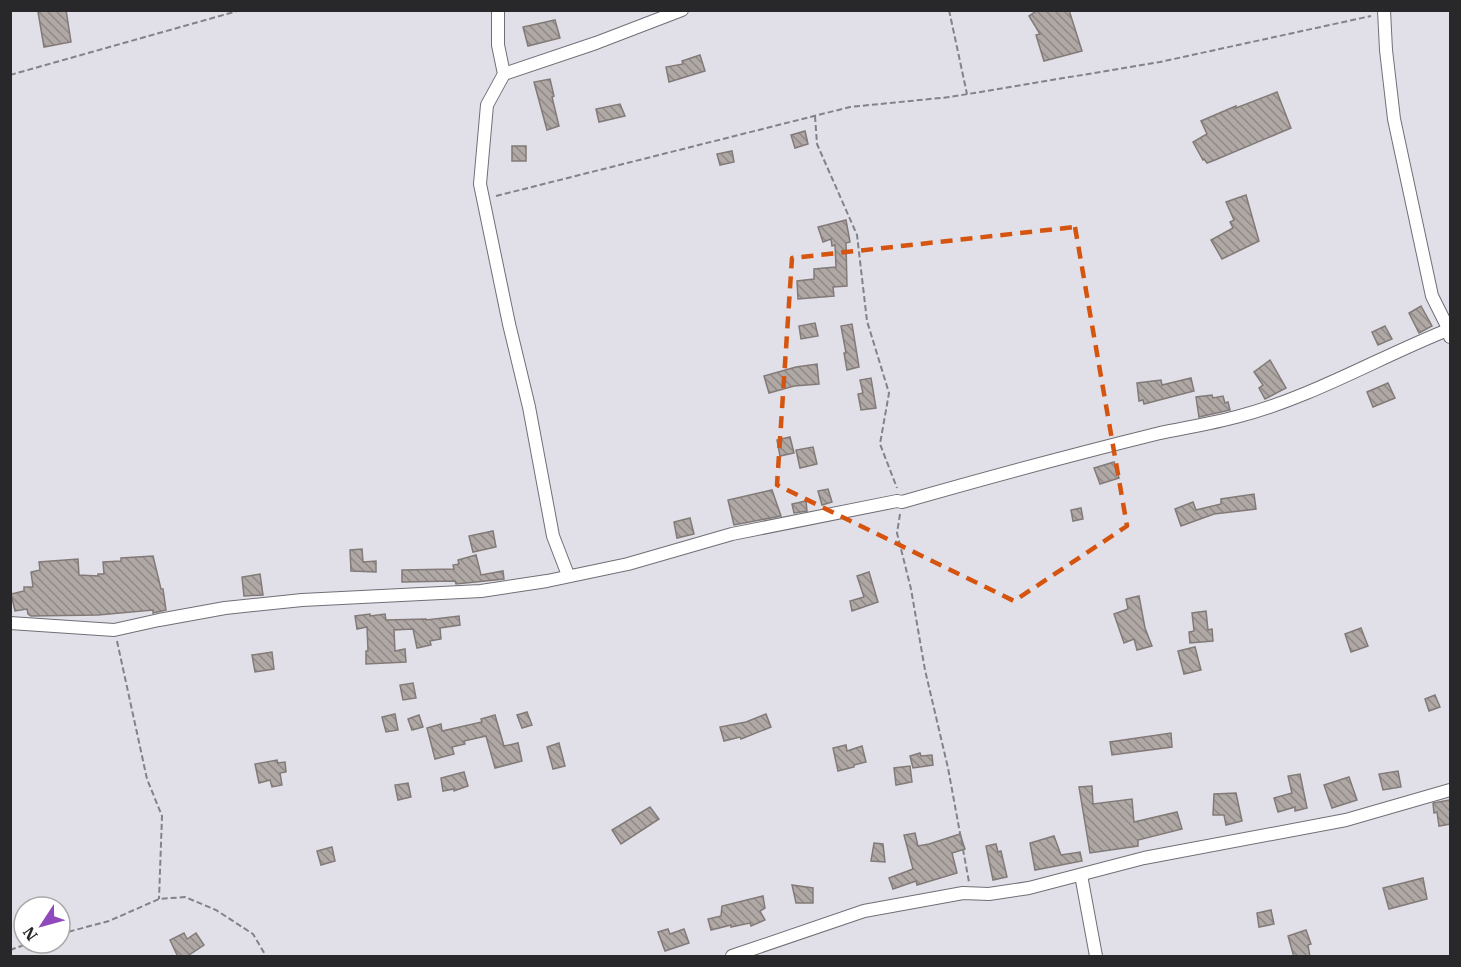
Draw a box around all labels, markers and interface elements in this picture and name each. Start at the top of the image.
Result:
north arrow [12,895,72,955]
text: N [18,923,42,945]

